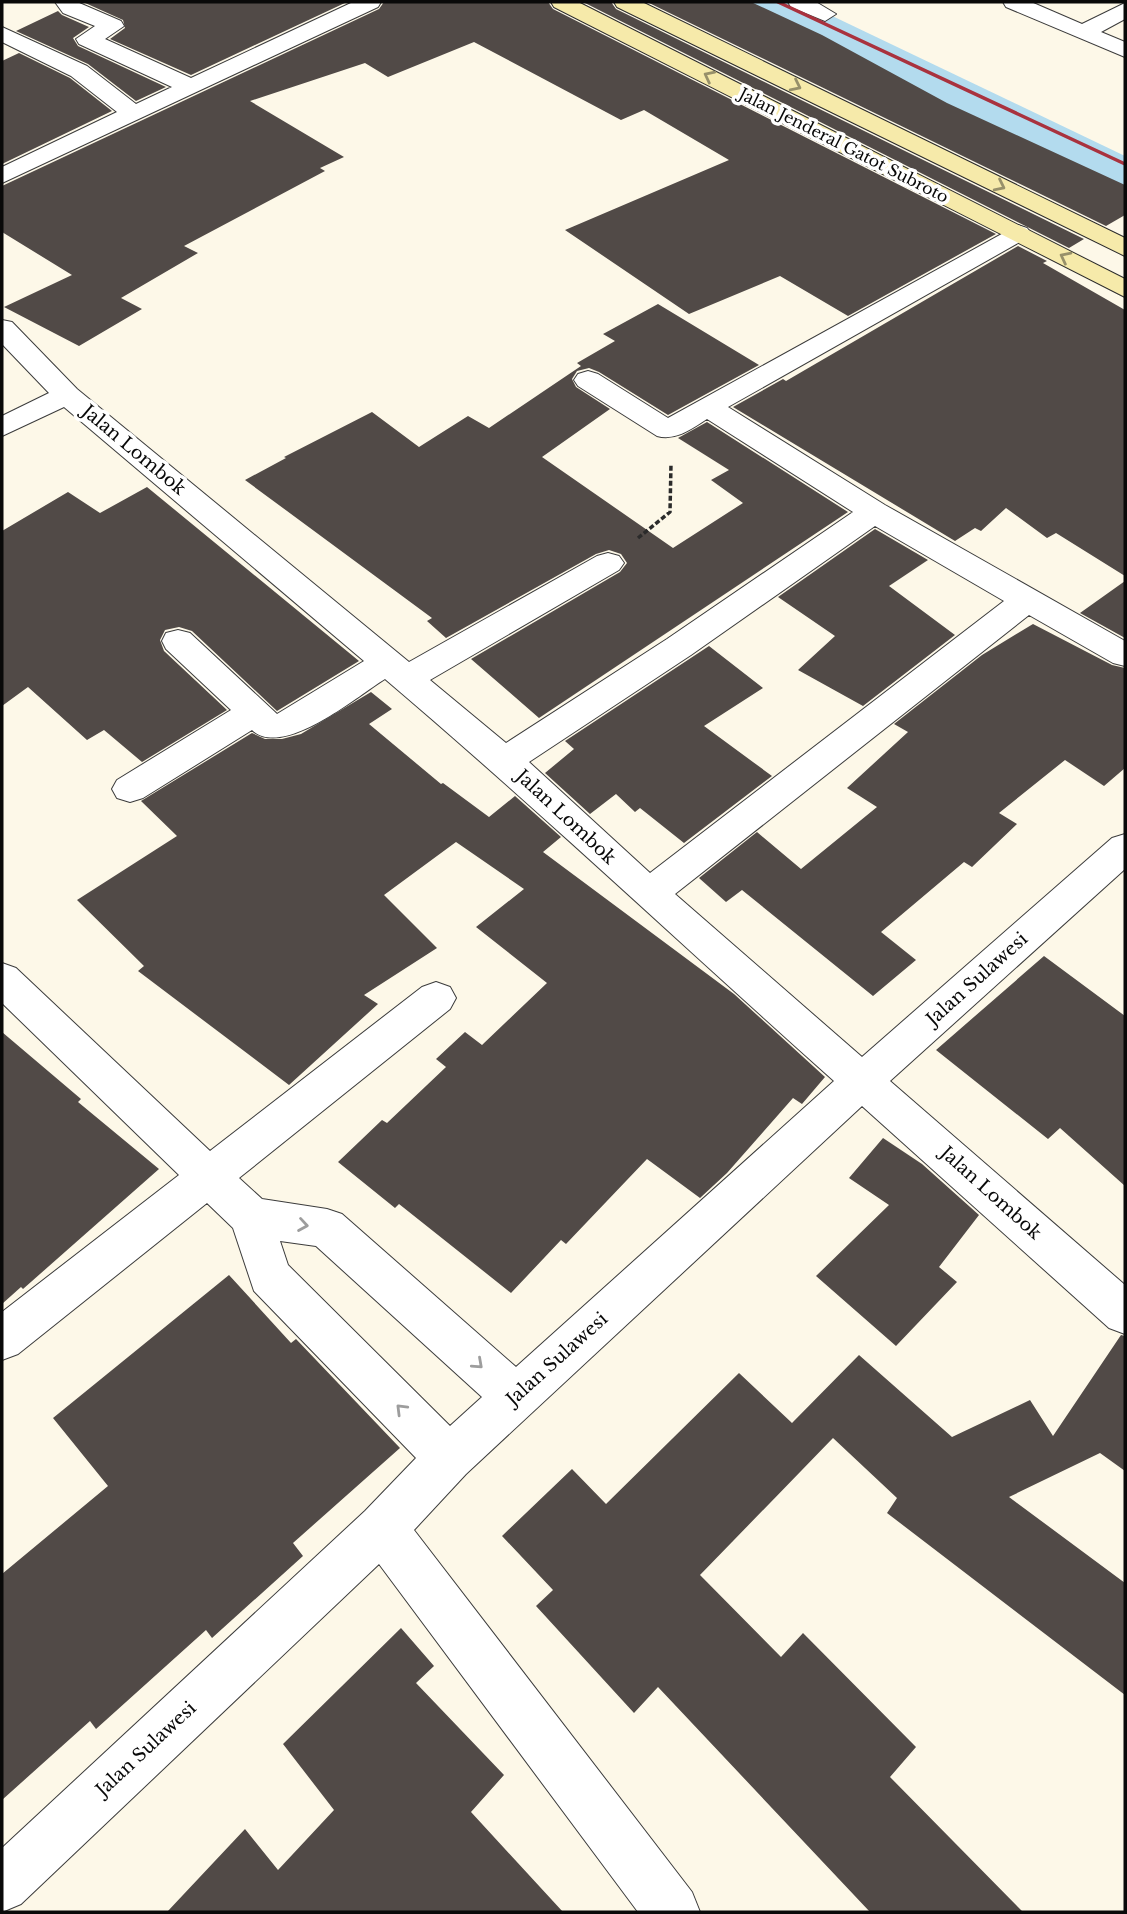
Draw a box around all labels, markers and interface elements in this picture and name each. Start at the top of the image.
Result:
one-way arrow [704,71,716,85]
one-way arrow [789,78,801,92]
street label: Jalan Jenderal Gatot Subroto [734,82,952,207]
one-way arrow [993,178,1005,192]
one-way arrow [1059,252,1072,266]
street label: Jalan Lombok [76,399,190,500]
street label: Jalan Lombok [510,764,621,869]
street label: Jalan Sulawesi [920,928,1032,1032]
street label: Jalan Lombok [934,1140,1046,1244]
one-way arrow [297,1217,309,1232]
street label: Jalan Sulawesi [500,1308,612,1412]
one-way arrow [470,1355,483,1368]
one-way arrow [397,1405,410,1418]
street label: Jalan Sulawesi [90,1697,201,1802]

